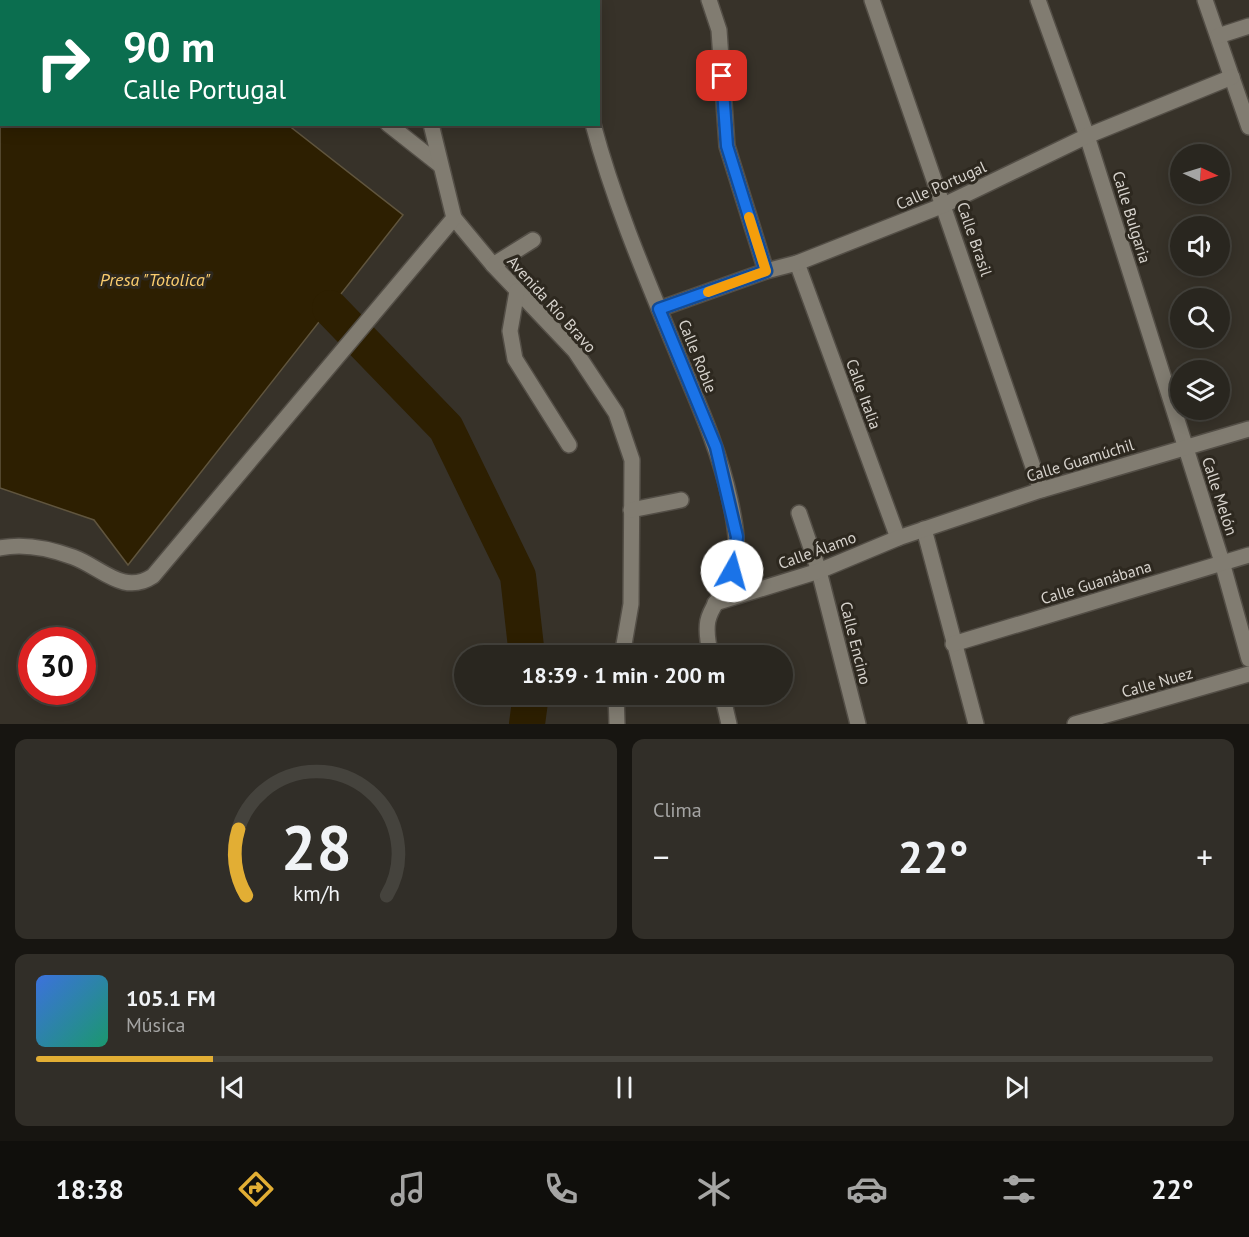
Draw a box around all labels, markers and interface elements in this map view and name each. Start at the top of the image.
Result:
text: 90 m [123,19,215,74]
icon: right [24,24,102,102]
pin [696,50,747,101]
icon: arrive [705,59,738,92]
text: Calle Portugal [123,72,286,106]
north arrow [1170,144,1230,204]
map controls [1170,144,1230,420]
street label: Calle Portugal [893,156,990,214]
street label: Calle Bulgaria [1108,168,1156,266]
street label: Calle Brasil [953,199,997,279]
button: sound [1170,216,1230,276]
street label: Avenida Río Bravo [503,251,601,357]
water label: Presa "Totolica" [100,268,211,291]
button: search [1170,288,1230,348]
street label: Calle Roble [674,316,722,396]
street label: Calle Italia [842,356,886,432]
button: layers [1170,360,1230,420]
street label: Calle Guamúchil [1024,434,1137,486]
street label: Calle Melón [1198,454,1242,538]
street label: Calle Álamo [775,527,859,573]
position arrow [700,539,764,603]
street label: Calle Guanábana [1038,556,1154,608]
street label: Calle Encino [836,599,876,687]
speed limit sign: 30 [18,627,96,705]
text: 18:39 · 1 min · 200 m [522,661,725,689]
street label: Calle Nuez [1119,662,1195,702]
text: Clima [653,797,702,823]
text: 28 [281,806,351,887]
text: 22° [898,827,968,885]
text: − [653,835,670,878]
text: + [1196,835,1213,878]
text: km/h [292,879,339,907]
text: 105.1 FM [126,984,216,1012]
text: Música [126,1012,185,1038]
icon: previous [216,1071,249,1104]
icon: pause [608,1071,641,1104]
icon: next [1000,1071,1033,1104]
icon: directions [235,1168,277,1210]
icon: music [387,1168,429,1210]
icon: phone [540,1168,582,1210]
icon: climate [693,1168,735,1210]
icon: car [846,1168,888,1210]
icon: filters [998,1168,1040,1210]
text: 18:38 [55,1172,124,1206]
text: 22° [1151,1172,1194,1206]

